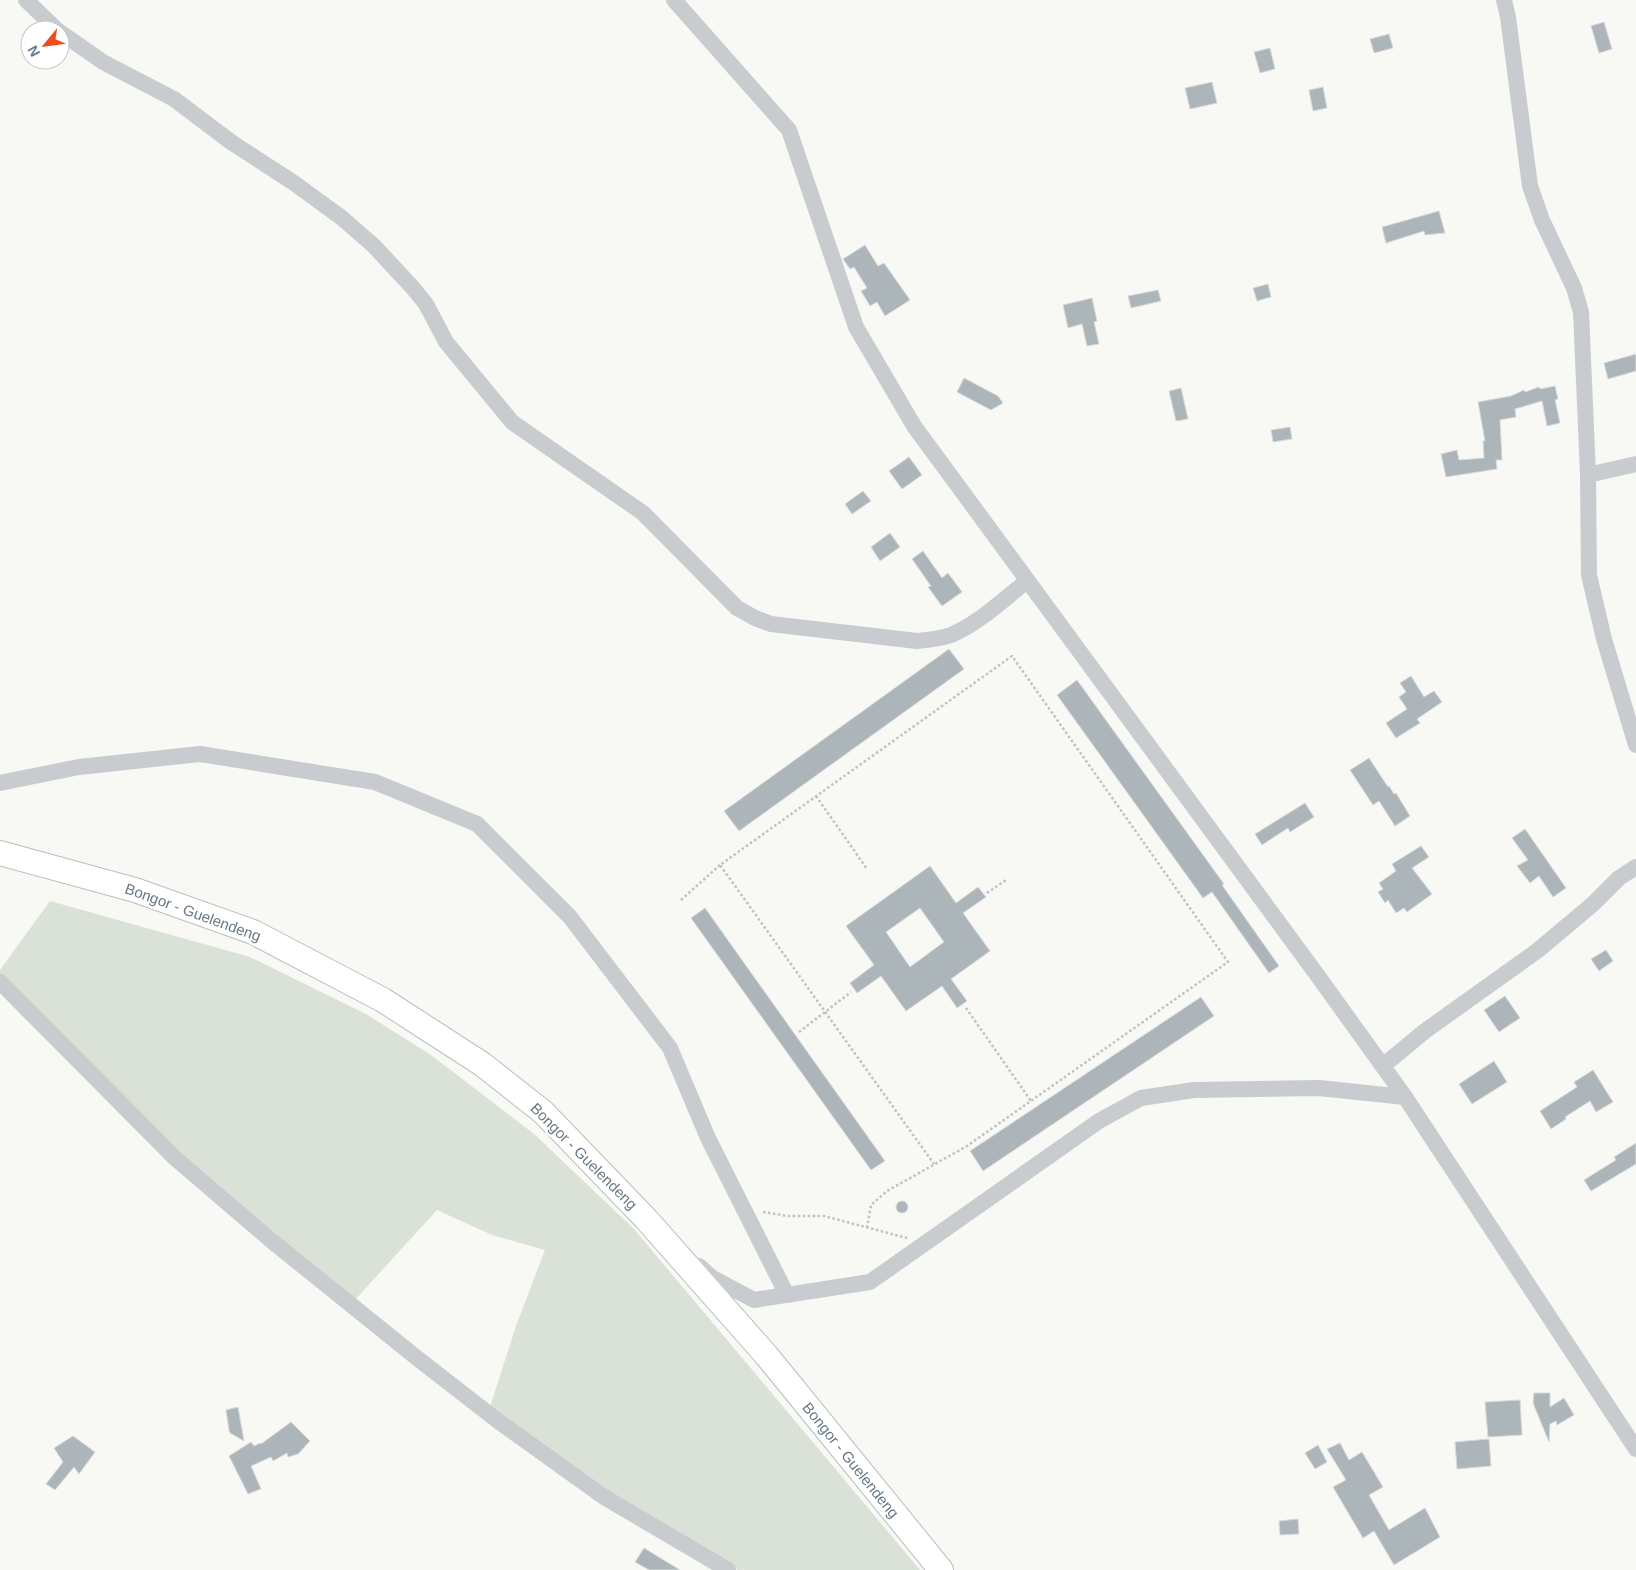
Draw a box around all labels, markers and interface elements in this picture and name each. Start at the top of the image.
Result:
north arrow [20,20,70,70]
text: N [24,43,43,60]
street label: Bongor - Guelendeng [123,879,263,945]
street label: Bongor - Guelendeng [527,1099,641,1213]
street label: Bongor - Guelendeng [799,1399,903,1521]

